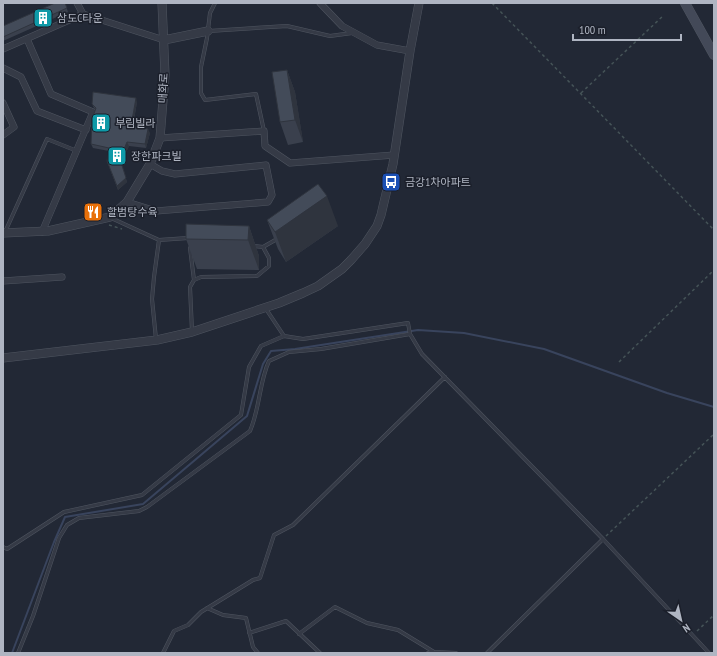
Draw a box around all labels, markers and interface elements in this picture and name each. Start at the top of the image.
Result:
building icon: 삼도C타운 [32,7,54,29]
place label: 삼도C타운 [57,11,103,25]
scale bar [573,16,681,42]
text: 100 m [579,22,606,37]
street label: 매화로 [155,72,171,104]
building icon: 부림빌라 [90,112,112,134]
place label: 부림빌라 [115,116,155,130]
building icon: 장한파크빌 [106,145,128,167]
place label: 장한파크빌 [131,149,182,163]
bus stop icon: 금강1차아파트 [380,171,402,193]
place label: 금강1차아파트 [405,175,471,189]
restaurant icon: 할범탕수육 [82,201,104,223]
place label: 할범탕수육 [107,205,158,219]
north arrow [661,600,701,640]
text: N [680,621,693,636]

